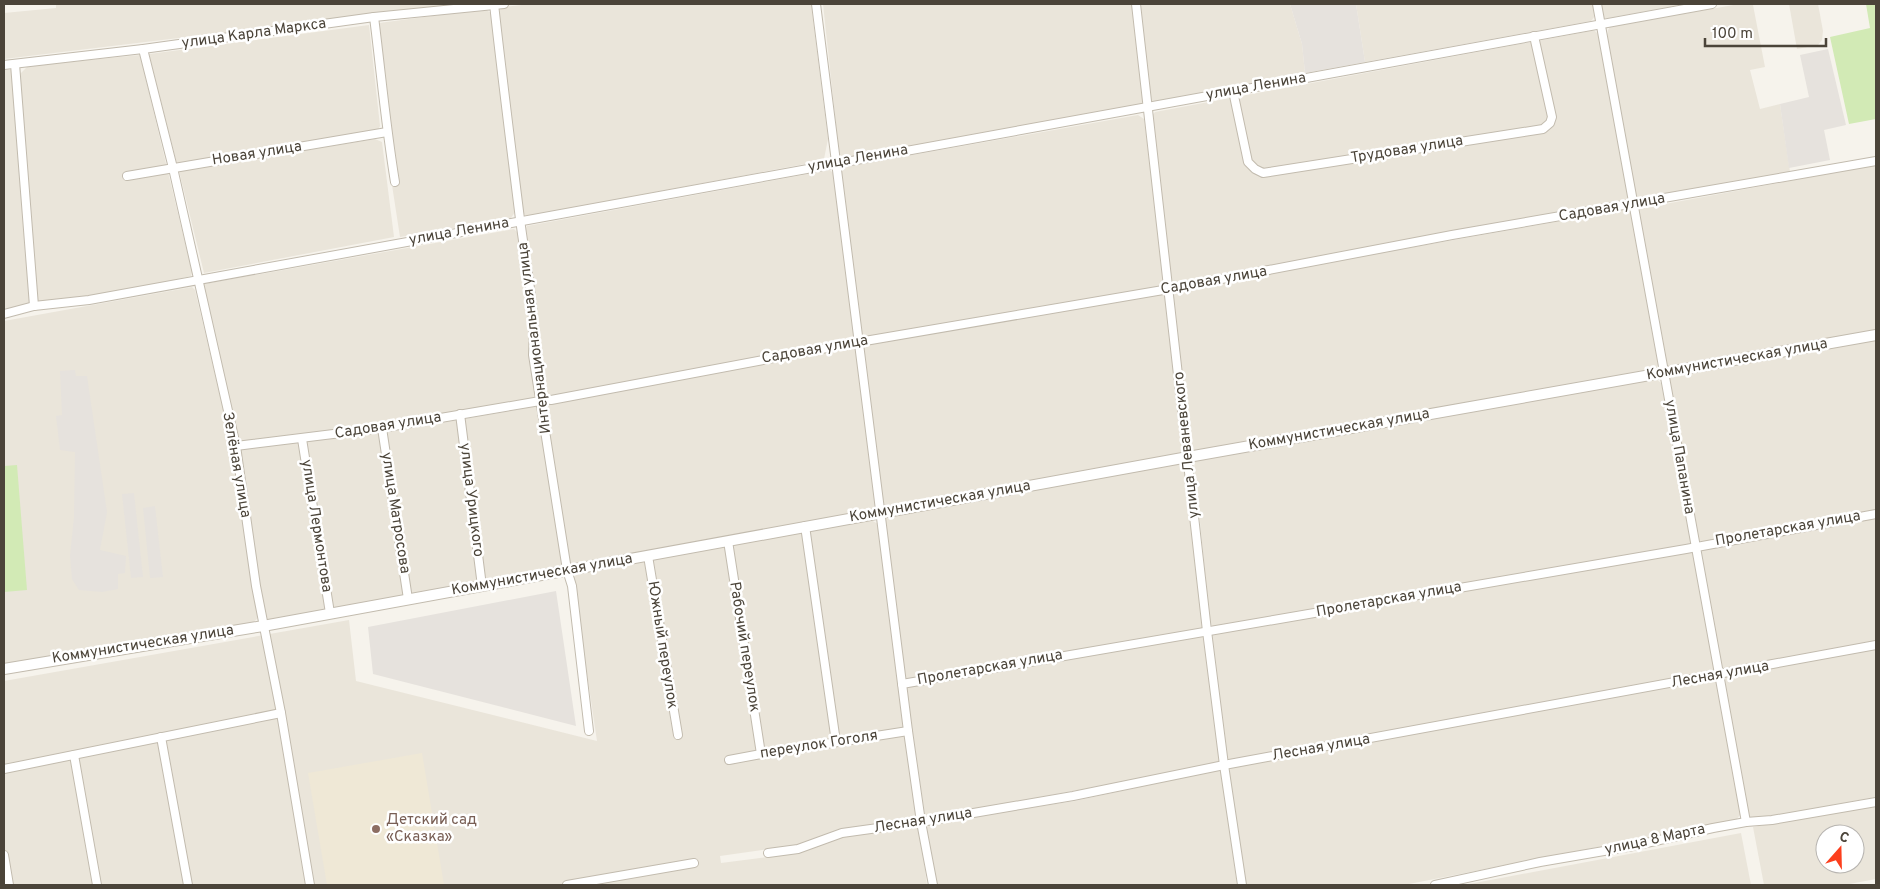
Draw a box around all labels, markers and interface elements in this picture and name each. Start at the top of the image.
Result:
street label: улица Карла Маркса [180,14,328,54]
scale bar [1705,15,1826,47]
text: 100 m [1712,25,1753,44]
street label: улица Ленина [1205,69,1307,105]
street label: Трудовая улица [1349,132,1465,168]
street label: Новая улица [211,138,303,170]
street label: улица Ленина [807,141,909,177]
street label: Садовая улица [1557,189,1667,227]
street label: улица Ленина [408,214,510,250]
street label: Интернациональная улица [514,241,556,435]
street label: Садовая улица [1159,262,1269,300]
street label: Садовая улица [760,331,870,369]
street label: Коммунистическая улица [1645,335,1829,385]
street label: улица Леваневского [1170,371,1204,519]
street label: улица Папанина [1660,398,1698,516]
street label: Коммунистическая улица [1247,405,1431,455]
street label: Садовая улица [333,408,443,444]
street label: Зелёная улица [217,411,255,519]
street label: улица Урицкого [455,442,487,558]
street label: улица Матросова [376,451,414,575]
street label: улица Лермонтова [296,458,336,594]
street label: Коммунистическая улица [848,477,1032,527]
street label: Пролетарская улица [1714,507,1862,551]
street label: Коммунистическая улица [450,550,634,600]
street label: Пролетарская улица [1315,578,1463,622]
street label: Южный переулок [643,580,681,710]
street label: Рабочий переулок [724,580,764,714]
street label: Коммунистическая улица [51,621,235,669]
street label: Пролетарская улица [916,646,1064,690]
street label: Лесная улица [1669,657,1771,693]
street label: переулок Гоголя [759,726,879,764]
street label: Лесная улица [1270,730,1372,766]
street label: Лесная улица [872,804,974,838]
place label: Детский сад «Сказка» [386,811,477,847]
street label: улица 8 Марта [1603,820,1707,860]
marker: Детский сад «Сказка» [370,823,382,835]
north arrow [1815,824,1865,874]
text: С [1837,829,1851,848]

